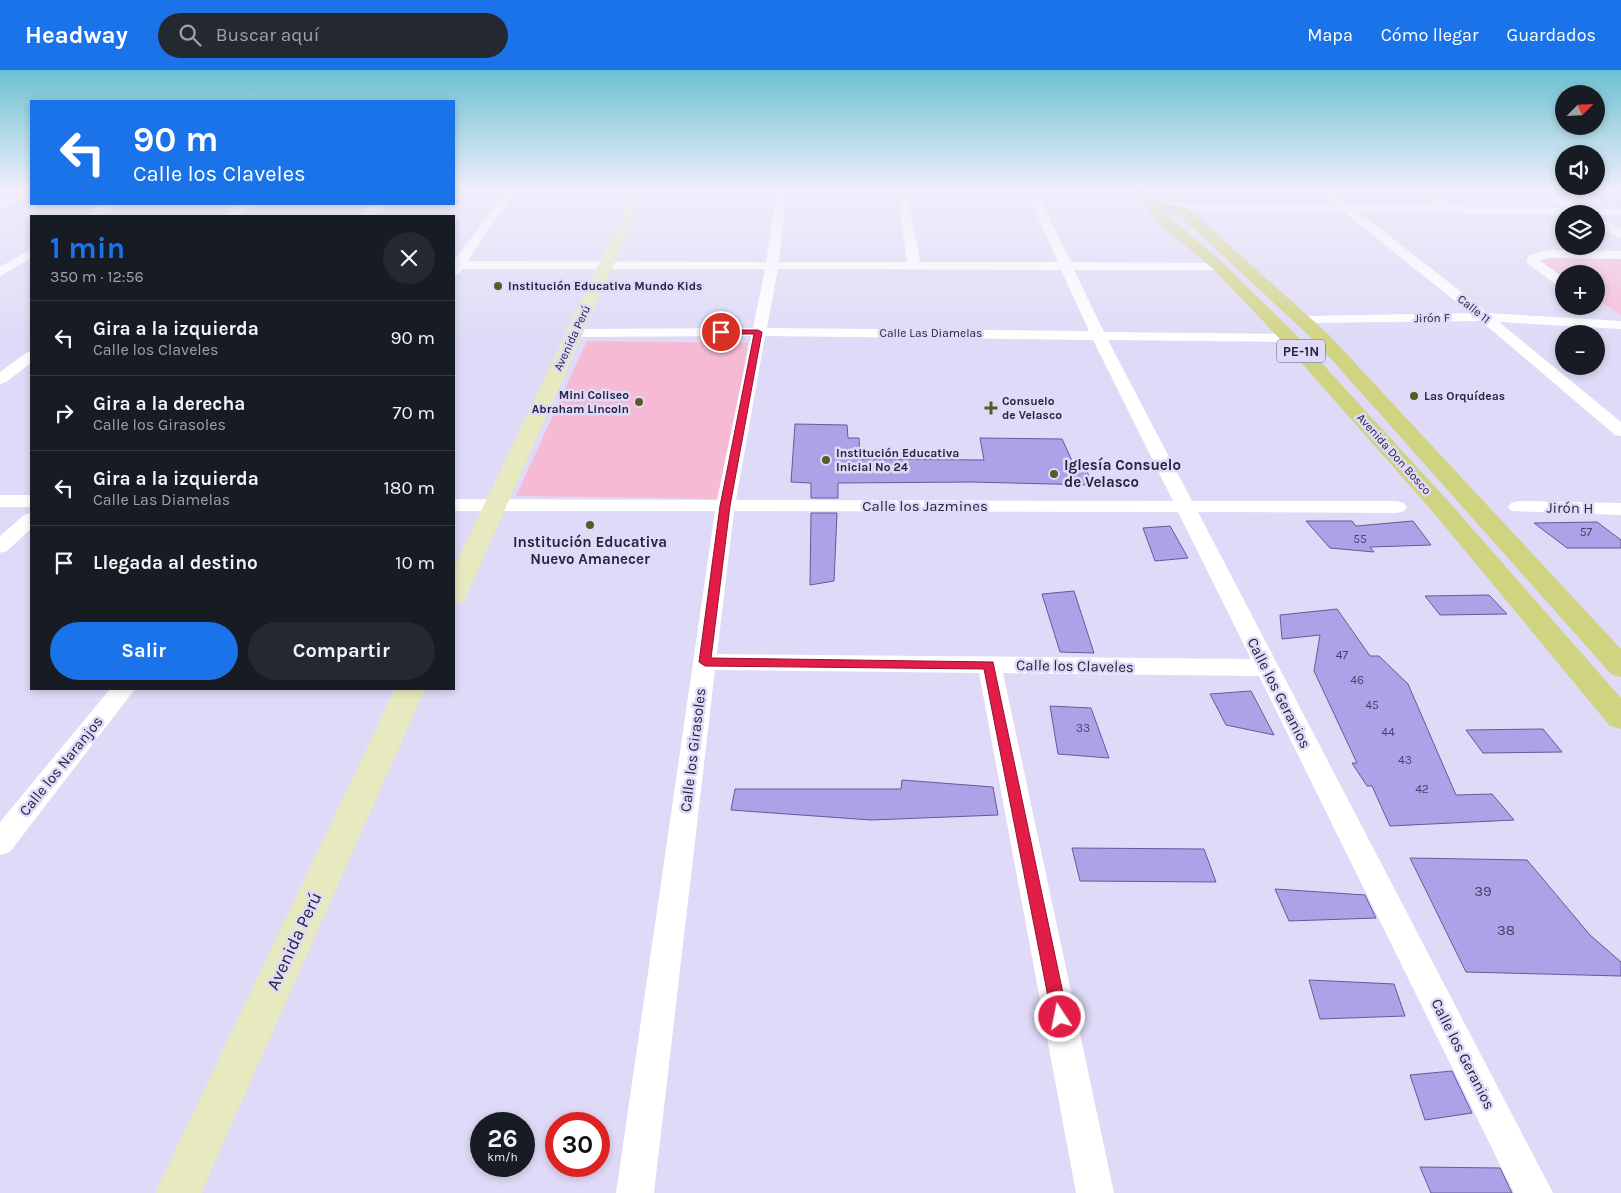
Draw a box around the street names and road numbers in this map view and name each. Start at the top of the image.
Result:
street label: Calle 11 [1455,292,1493,326]
street label: Avenida Perú [551,303,593,373]
street label: Jirón F [1414,311,1450,325]
street label: Calle Las Diamelas [880,326,982,340]
road number: PE-1N [1277,340,1325,362]
street label: Avenida Don Bosco [1354,411,1434,497]
street label: Calle los Jazmines [862,497,988,515]
street label: Jirón H [1546,499,1594,517]
street label: Calle los Geranios [1243,635,1315,751]
street label: Calle los Claveles [1016,656,1134,676]
street label: Calle los Girasoles [676,687,710,813]
street label: Calle los Naranjos [15,713,107,819]
street label: Avenida Perú [262,888,326,994]
street label: Calle los Geranios [1427,996,1499,1112]

